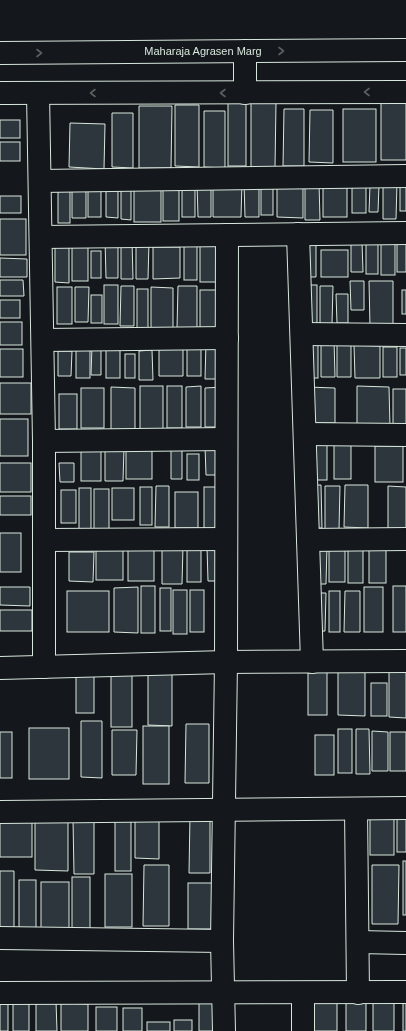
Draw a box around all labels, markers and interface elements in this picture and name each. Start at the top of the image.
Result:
street label: Maharaja Agrasen Marg [144,45,262,57]
one-way arrow [278,47,284,55]
one-way arrow [36,49,42,57]
one-way arrow [364,88,370,96]
one-way arrow [90,89,96,97]
one-way arrow [220,89,226,97]

